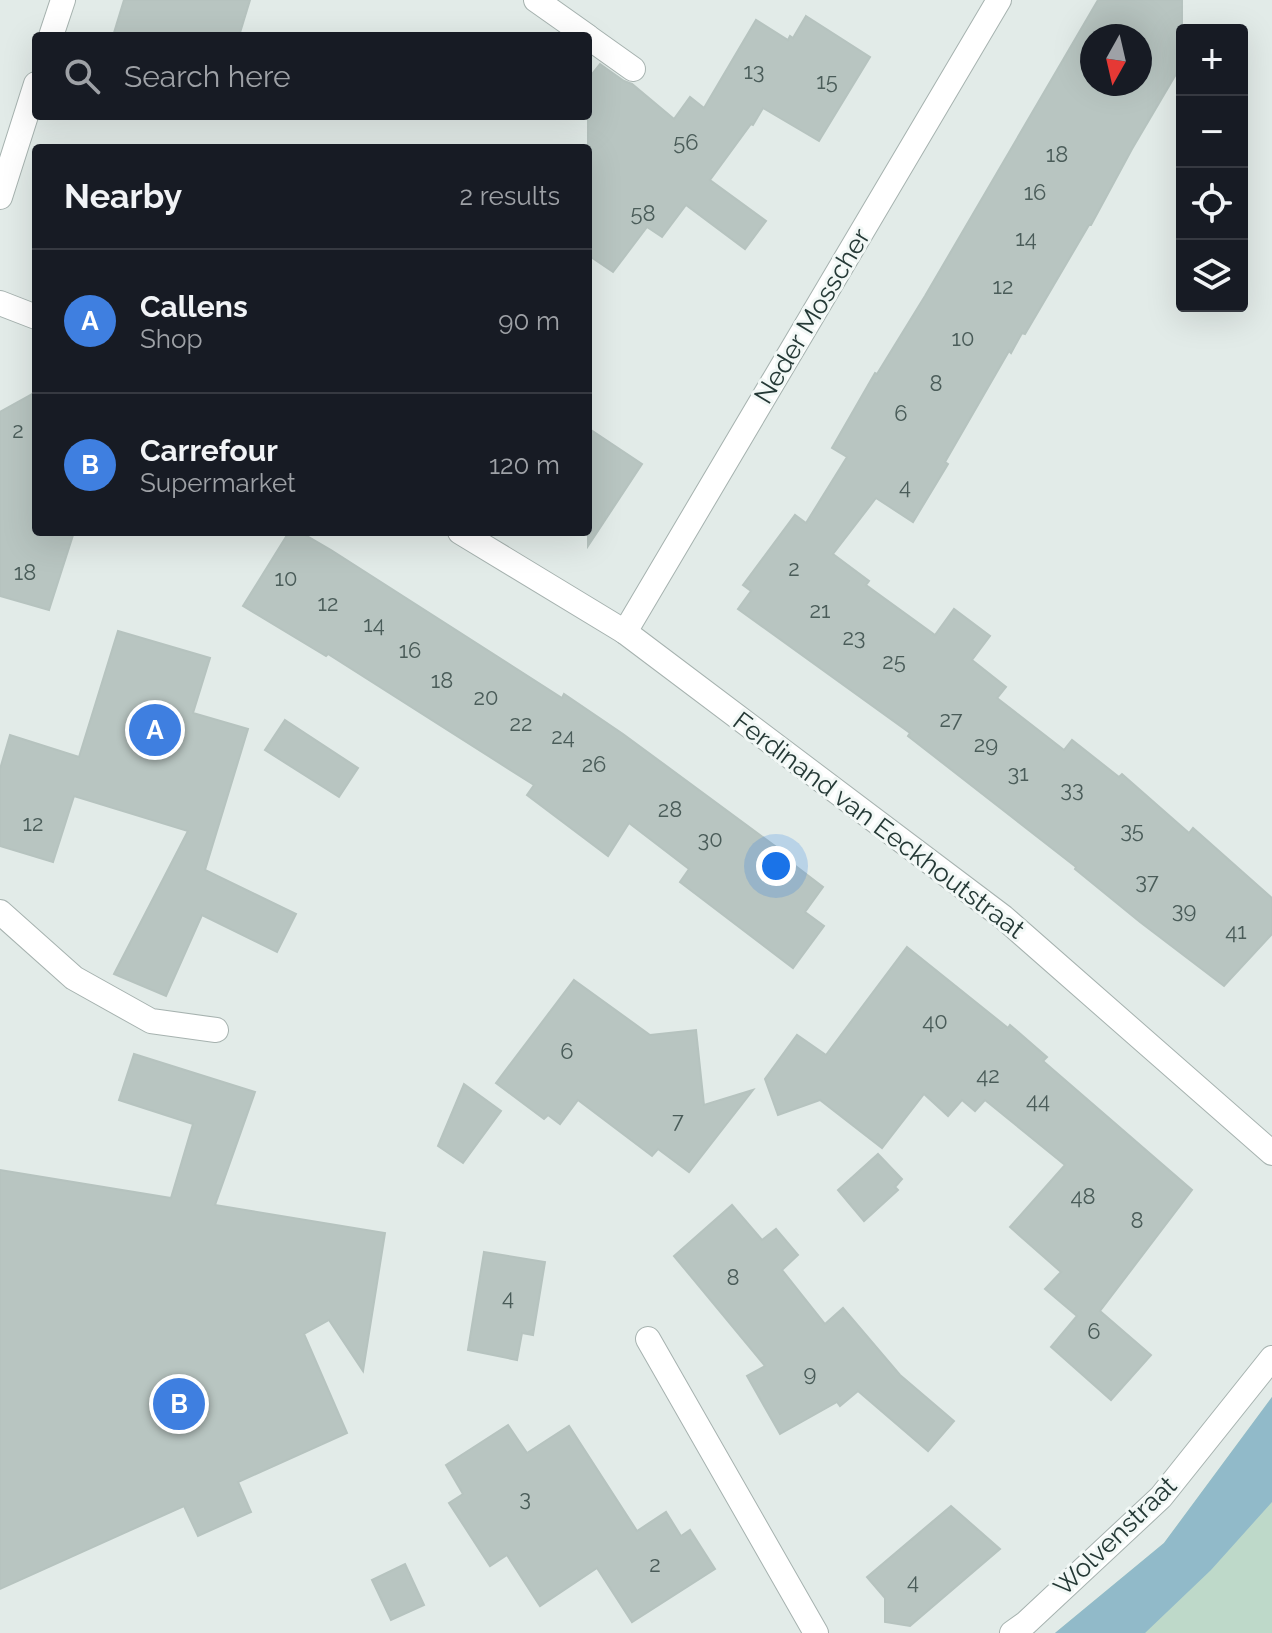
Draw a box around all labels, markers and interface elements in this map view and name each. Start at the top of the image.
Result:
north arrow [1080,24,1152,96]
map controls [1176,24,1248,312]
button: + [1176,24,1248,96]
search box [32,32,592,120]
icon: search [60,54,104,98]
house number: 13 [743,58,765,84]
text: Search here [124,59,291,94]
house number: 15 [816,68,838,94]
button: − [1176,96,1248,168]
house number: 56 [673,129,699,155]
house number: 18 [1046,141,1068,167]
button: locate [1176,168,1248,240]
text: Nearby [64,176,182,216]
house number: 16 [1024,179,1046,205]
text: 2 results [460,181,560,211]
house number: 58 [630,200,656,226]
street label: Neder Mosscher [748,223,876,409]
house number: 14 [1015,225,1037,251]
button: layers [1176,240,1248,312]
house number: 12 [993,273,1013,299]
text: Callens [140,289,248,324]
text: A [81,306,99,336]
text: 90 m [498,306,560,336]
text: Shop [140,324,202,354]
house number: 10 [952,325,974,351]
house number: 8 [929,370,943,396]
house number: 6 [894,400,908,426]
house number: 2 [12,417,24,443]
text: Carrefour [140,433,278,468]
text: B [81,450,99,480]
text: 120 m [489,450,560,480]
text: Supermarket [140,468,296,498]
house number: 4 [899,473,911,499]
house number: 2 [788,555,800,581]
house number: 18 [14,559,36,585]
house number: 10 [275,565,297,591]
house number: 12 [318,590,338,616]
house number: 21 [810,597,830,623]
house number: 14 [363,611,385,637]
house number: 23 [842,624,866,650]
house number: 16 [399,637,421,663]
house number: 25 [882,648,906,674]
house number: 18 [431,667,453,693]
house number: 20 [474,684,498,710]
pin: A [129,700,181,760]
street label: Ferdinand van Eeckhoutstraat [727,706,1031,945]
house number: 27 [939,706,963,732]
house number: 22 [510,710,532,736]
house number: 24 [551,723,575,749]
house number: 29 [974,731,998,757]
house number: 26 [582,751,606,777]
house number: 31 [1007,760,1029,786]
house number: 33 [1060,776,1084,802]
house number: 28 [658,796,682,822]
house number: 12 [23,810,43,836]
house number: 35 [1120,817,1144,843]
house number: 30 [697,826,723,852]
your location [756,846,796,886]
house number: 37 [1135,868,1159,894]
house number: 39 [1172,897,1196,923]
house number: 41 [1225,918,1247,944]
house number: 40 [922,1008,948,1034]
house number: 6 [560,1038,574,1064]
house number: 42 [976,1062,1000,1088]
house number: 44 [1026,1087,1050,1113]
house number: 7 [672,1107,684,1133]
house number: 48 [1070,1183,1096,1209]
house number: 8 [1130,1207,1144,1233]
house number: 8 [726,1264,740,1290]
house number: 4 [502,1284,514,1310]
house number: 6 [1087,1318,1101,1344]
house number: 9 [804,1360,816,1386]
pin: B [153,1374,205,1434]
street label: Wolvenstraat [1048,1470,1183,1602]
house number: 3 [519,1485,531,1511]
house number: 2 [649,1551,661,1577]
house number: 4 [907,1568,919,1594]

